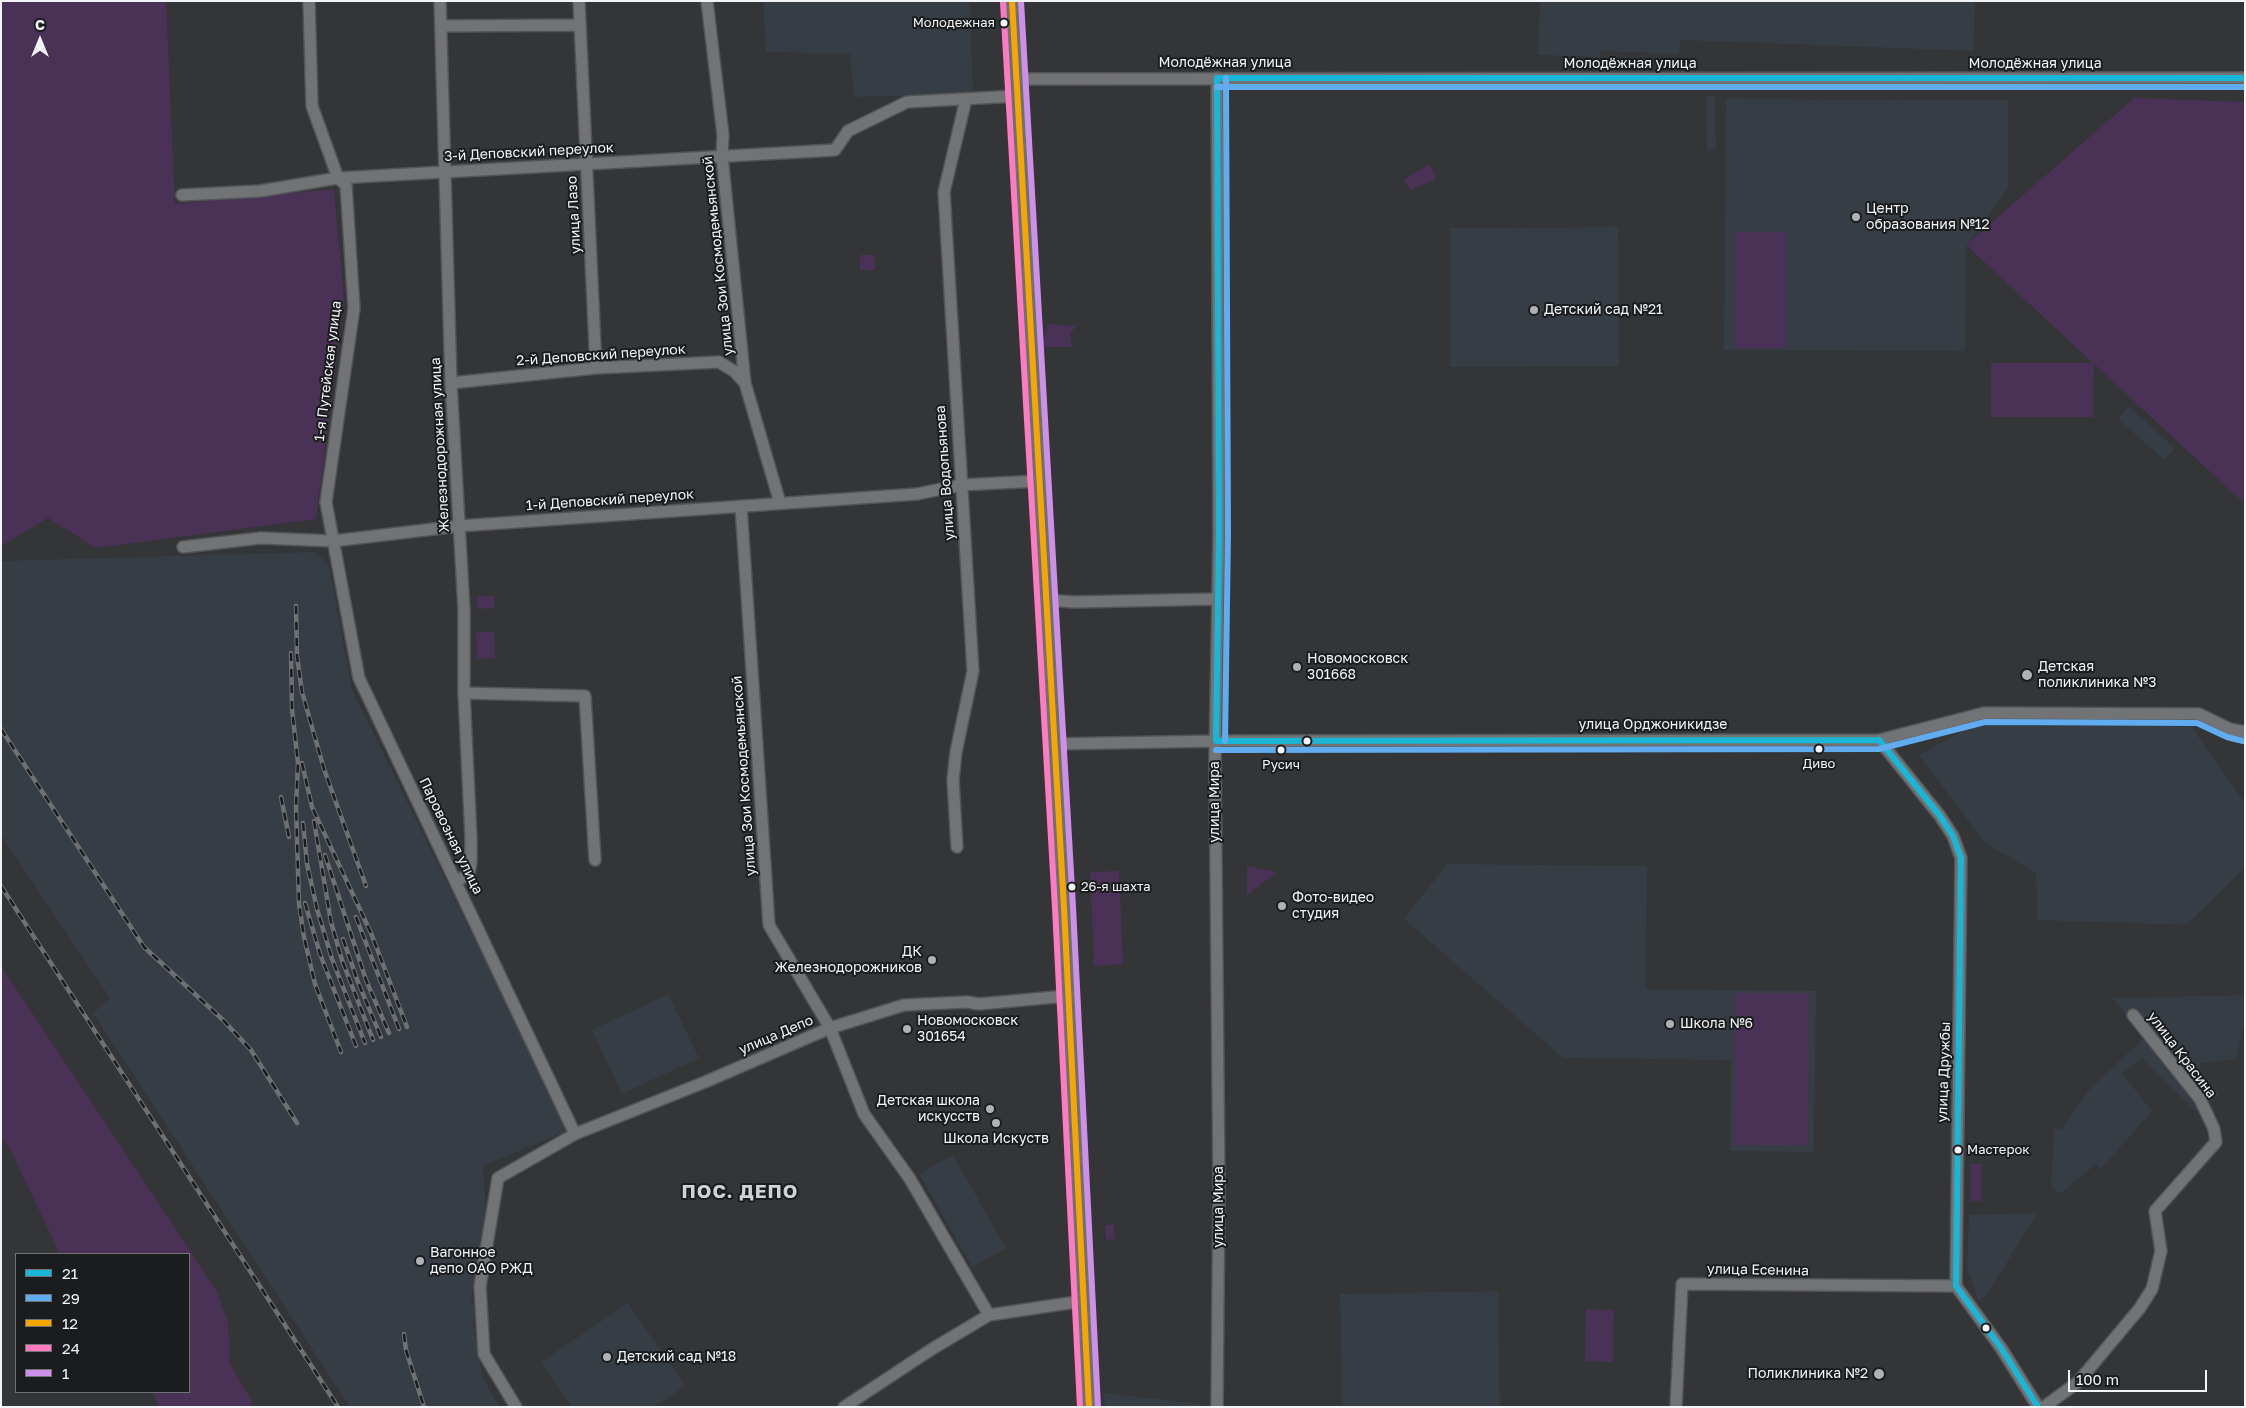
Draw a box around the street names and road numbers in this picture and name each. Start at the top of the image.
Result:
street label: Молодёжная улица [1158,55,1292,71]
street label: Молодёжная улица [1563,56,1697,72]
street label: Молодёжная улица [1968,56,2102,72]
street label: 3-й Деповский переулок [444,139,614,165]
street label: улица Зои Космодемьянской [699,155,737,357]
street label: улица Лазо [564,176,584,254]
street label: 1-я Путейская улица [311,300,345,442]
street label: 2-й Деповский переулок [516,341,686,369]
street label: Железнодорожная улица [427,357,453,533]
street label: улица Водопьянова [932,405,958,541]
street label: 1-й Деповский переулок [525,486,695,514]
street label: улица Зои Космодемьянской [729,675,759,877]
street label: улица Орджоникидзе [1579,717,1727,733]
street label: улица Мира [1207,761,1223,843]
street label: Паровозная улица [415,775,487,897]
street label: улица Красина [2144,1009,2220,1101]
street label: улица Депо [736,1012,816,1058]
street label: улица Дружбы [1934,1021,1954,1123]
street label: улица Мира [1211,1166,1227,1248]
street label: улица Есенина [1707,1261,1809,1279]

